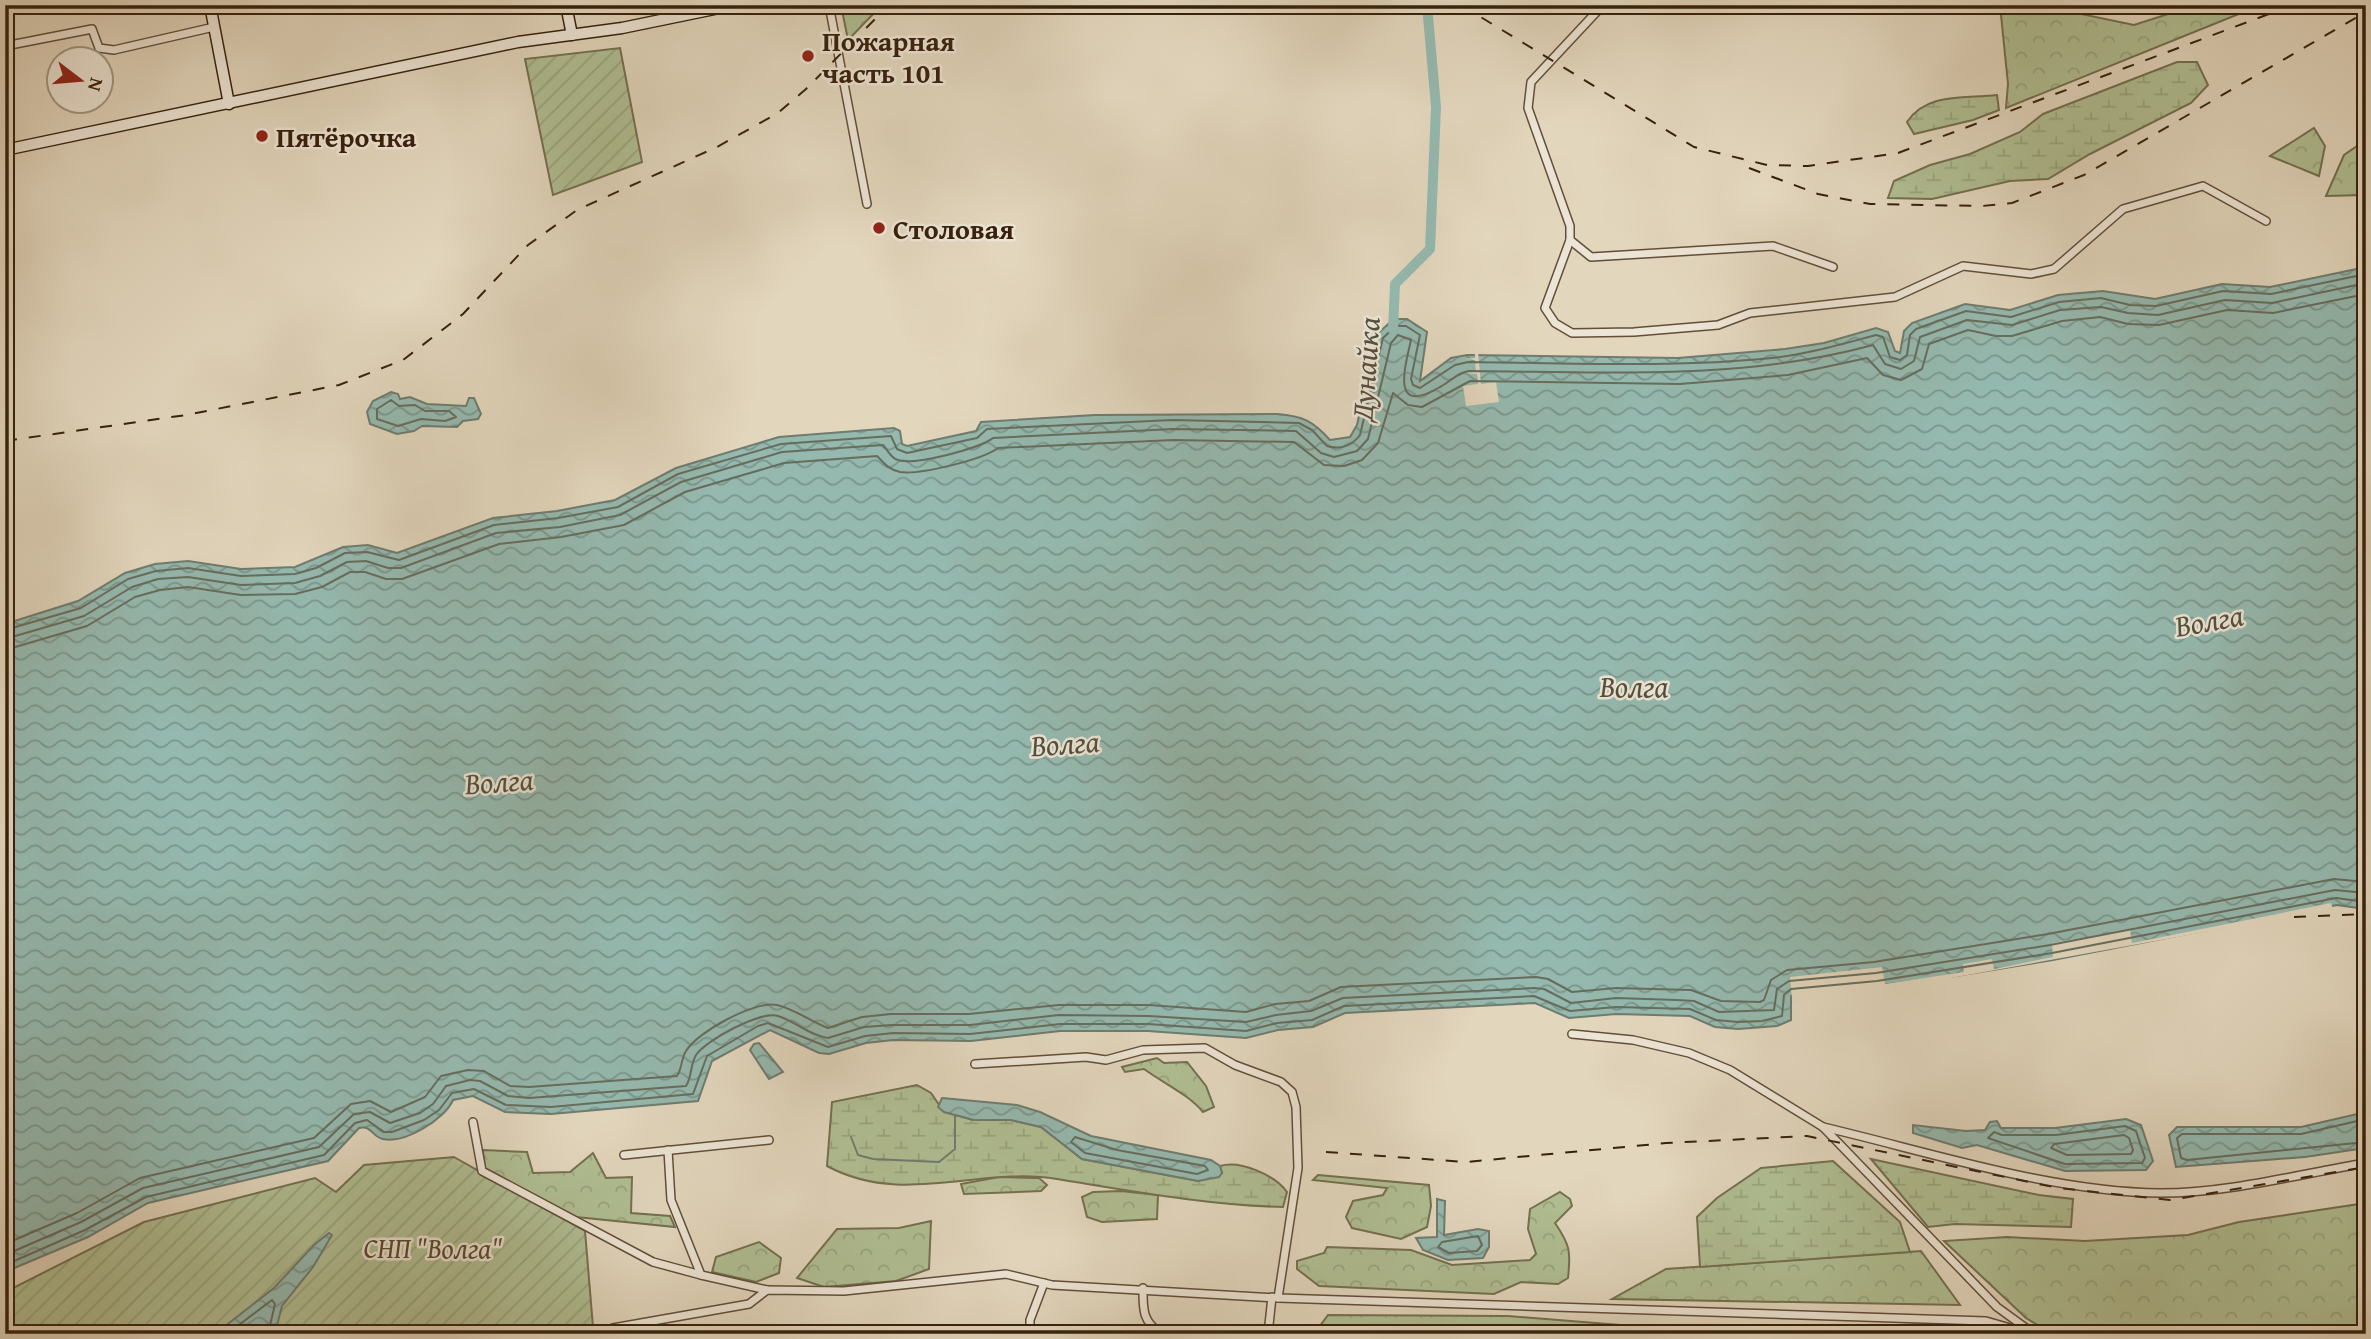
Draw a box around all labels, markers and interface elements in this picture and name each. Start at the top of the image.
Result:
place label: Пожарная часть 101 [822,20,955,93]
north arrow [46,46,116,116]
marker: Пожарная часть 101 [800,48,816,64]
text: N [81,75,112,95]
place label: Пятёрочка [276,116,417,157]
marker: Пятёрочка [254,128,270,144]
place label: Столовая [893,208,1014,249]
marker: Столовая [871,220,887,236]
water label: Дунайка [1339,315,1391,424]
water label: Волга [2170,592,2247,648]
water label: Волга [1599,664,1669,708]
water label: Волга [1028,719,1101,767]
water label: Волга [462,757,535,805]
park label: СНП "Волга" [363,1227,503,1268]

